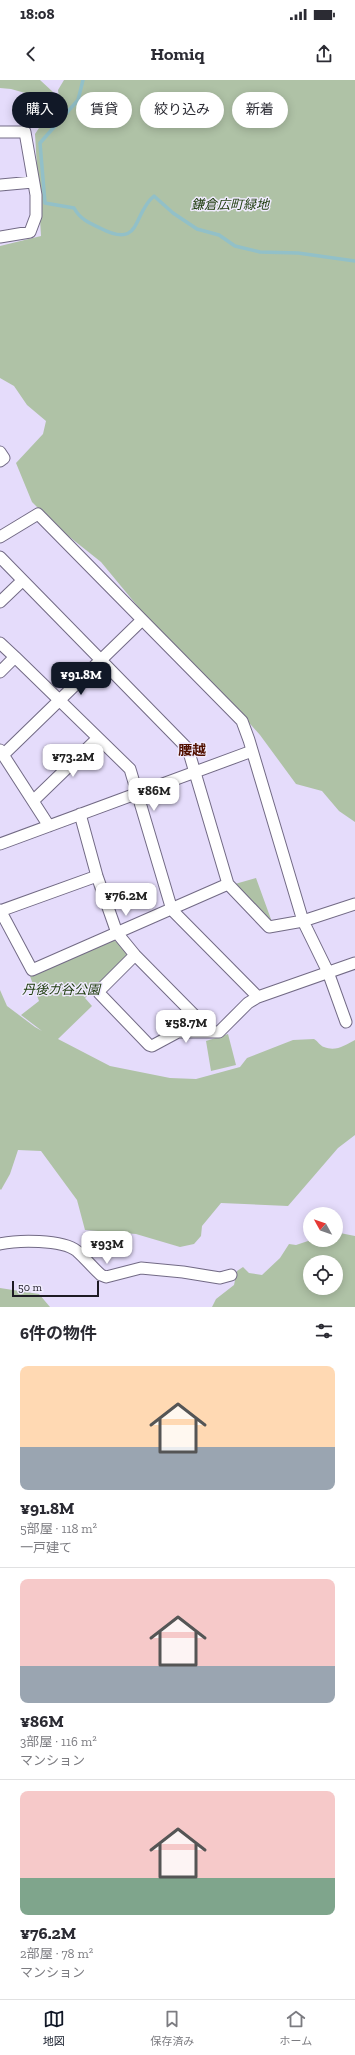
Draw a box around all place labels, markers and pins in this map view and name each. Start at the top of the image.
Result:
pin: ¥91.8M [48,662,114,696]
pin: ¥73.2M [40,744,106,778]
pin: ¥86M [130,778,178,812]
pin: ¥76.2M [93,883,159,917]
pin: ¥58.7M [153,1010,219,1044]
pin: ¥93M [83,1231,131,1265]

